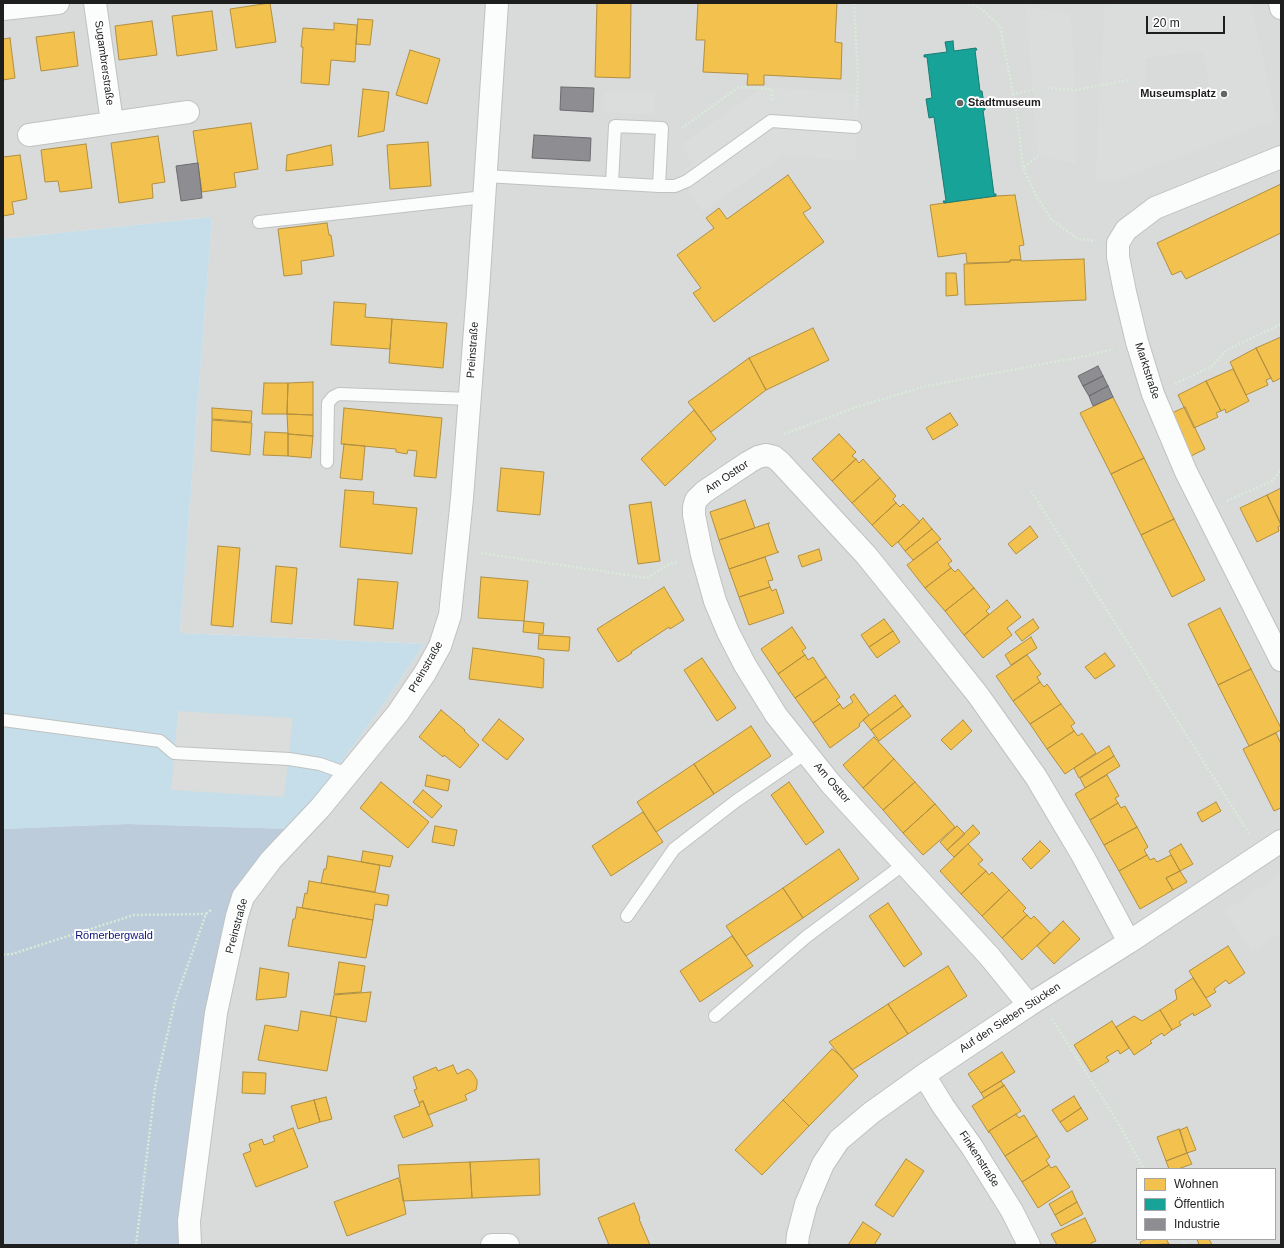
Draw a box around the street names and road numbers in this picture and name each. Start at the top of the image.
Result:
street label: Sugambrerstraße [92,20,116,106]
street label: Preinstraße [464,321,482,379]
street label: Marktstraße [1132,341,1162,401]
street label: Am Osttor [703,458,751,496]
street label: Preinstraße [406,639,446,695]
street label: Am Osttor [811,760,853,806]
street label: Preinstraße [223,897,251,955]
street label: Auf den Sieben Stücken [957,980,1063,1056]
street label: Finkenstraße [956,1128,1002,1190]

